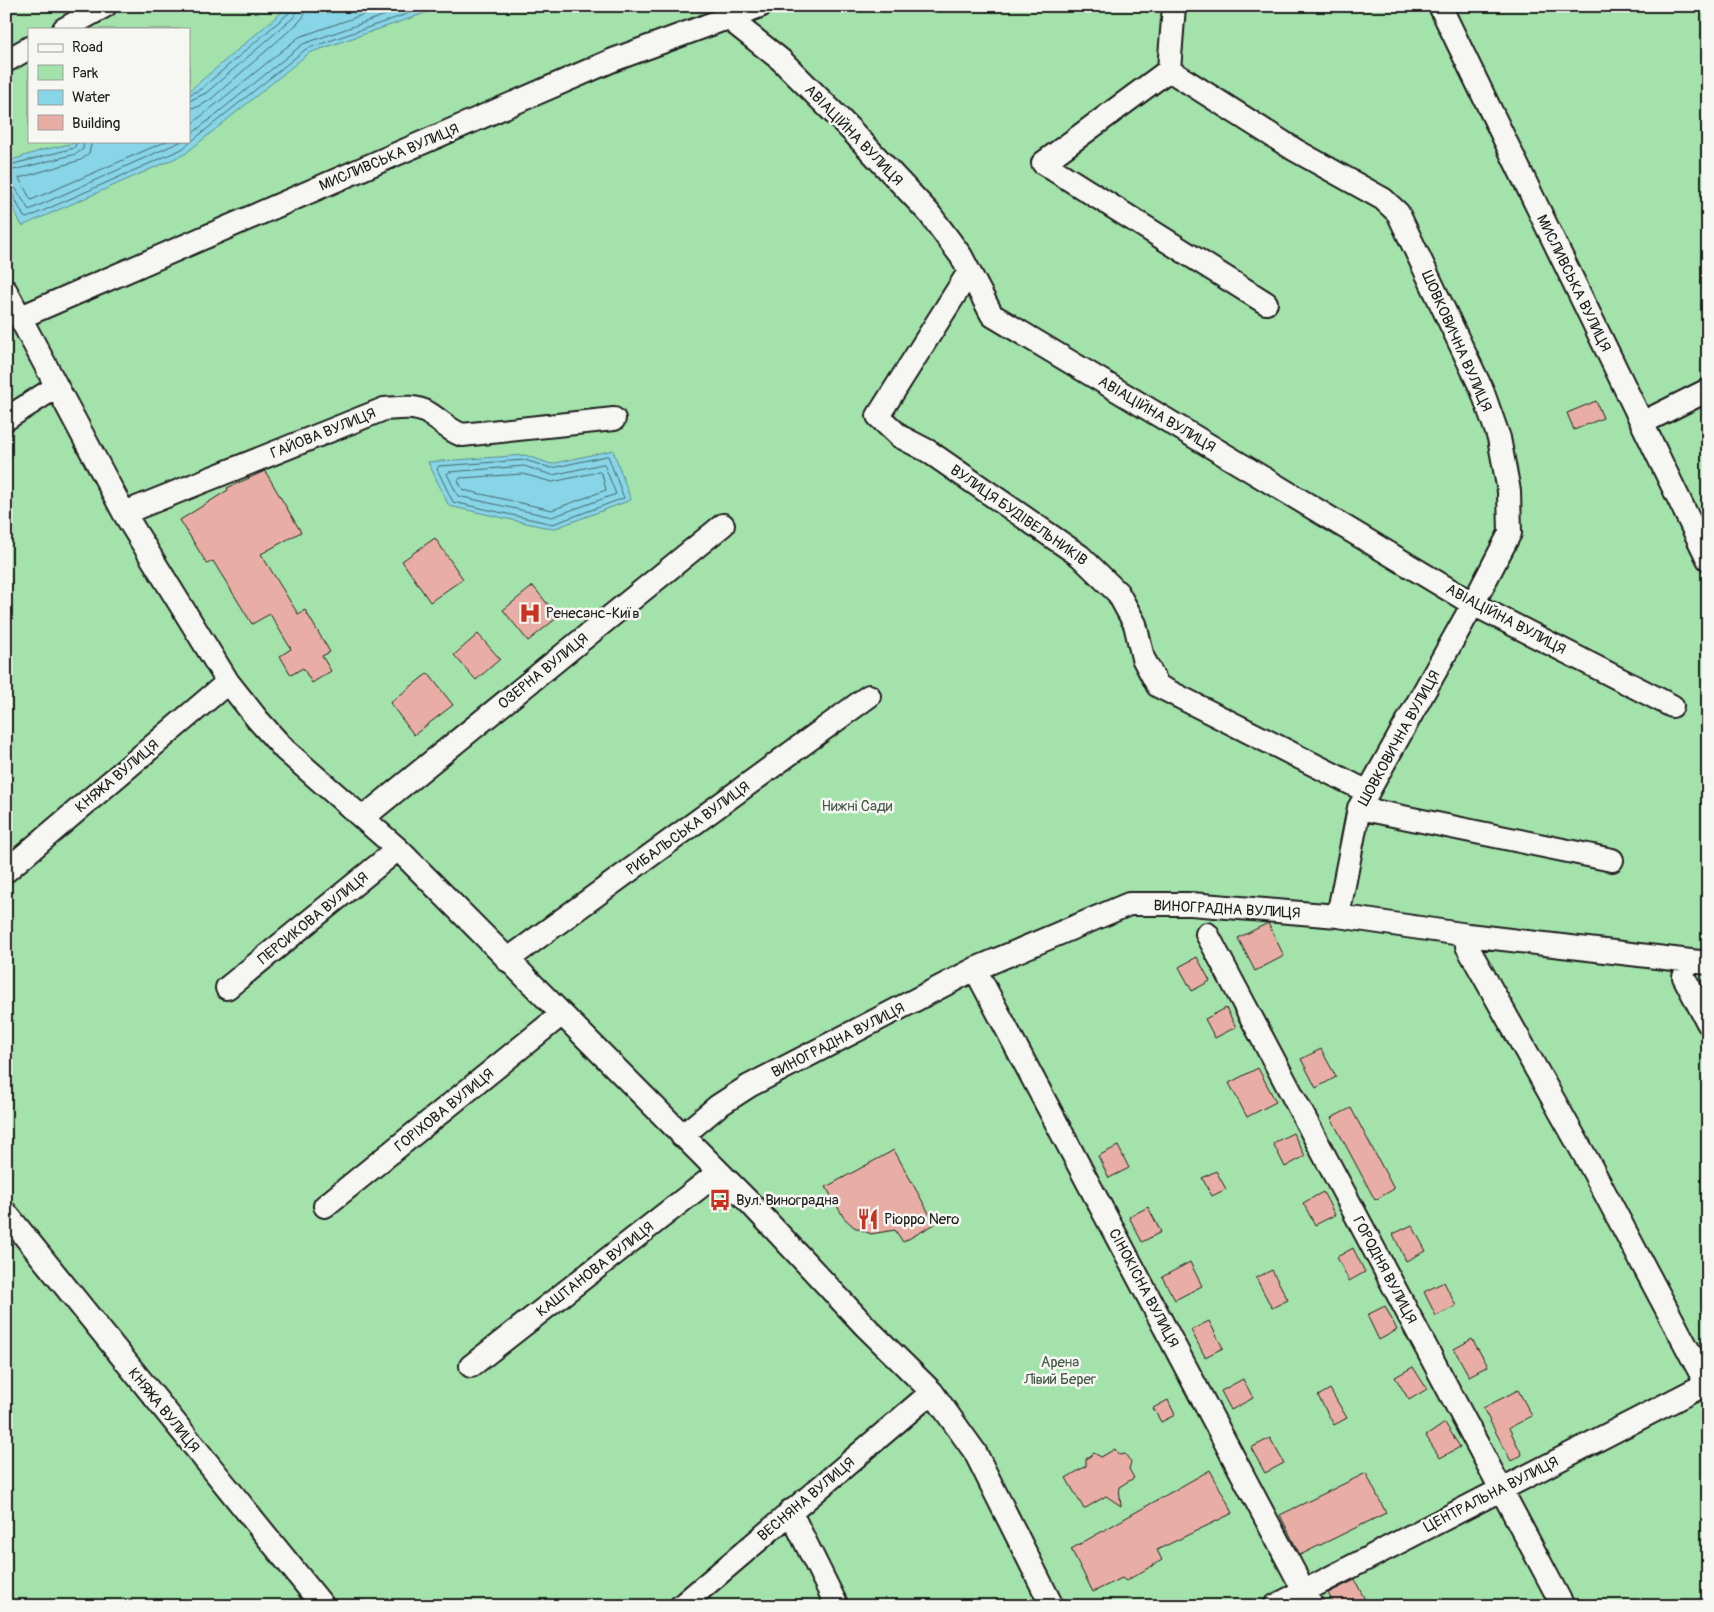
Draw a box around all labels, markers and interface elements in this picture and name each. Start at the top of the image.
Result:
legend [28,28,190,142]
text: Road [72,38,103,57]
text: Park [72,64,99,83]
street label: АВІАЦІЙНА ВУЛИЦЯ [800,81,907,190]
text: Water [72,88,111,107]
text: Building [72,114,120,133]
street label: МИСЛИВСЬКА ВУЛИЦЯ [316,119,462,196]
street label: МИСЛИВСЬКА ВУЛИЦЯ [1532,212,1615,355]
street label: ШОВКОВИЧНА ВУЛИЦЯ [1417,268,1496,415]
street label: АВІАЦІЙНА ВУЛИЦЯ [1095,372,1219,457]
street label: ГАЙОВА ВУЛИЦЯ [268,404,379,463]
street label: ВУЛИЦЯ БУДІВЕЛЬНИКІВ [946,461,1091,570]
street label: АВІАЦІЙНА ВУЛИЦЯ [1442,580,1569,659]
hospital icon: Ренесанс-Київ [517,600,543,626]
place label: Ренесанс-Київ [546,604,640,623]
street label: ОЗЕРНА ВУЛИЦЯ [494,629,592,714]
street label: ШОВКОВИЧНА ВУЛИЦЯ [1354,667,1445,809]
street label: КНЯЖА ВУЛИЦЯ [72,736,163,817]
street label: РИБАЛЬСЬКА ВУЛИЦЯ [623,777,754,880]
park label: Нижні Сади [821,797,893,816]
street label: ПЕРСИКОВА ВУЛИЦЯ [254,868,373,969]
street label: ВИНОГРАДНА ВУЛИЦЯ [1153,896,1301,923]
street label: ВИНОГРАДНА ВУЛИЦЯ [768,999,908,1082]
street label: ГОРІХОВА ВУЛИЦЯ [391,1065,498,1156]
bus stop icon: Вул. Виноградна [707,1187,733,1213]
place label: Вул. Виноградна [736,1191,839,1210]
restaurant icon: Pioppo Nero [855,1206,881,1232]
place label: Pioppo Nero [884,1210,959,1229]
street label: ГОРОДНЯ ВУЛИЦЯ [1348,1213,1421,1327]
street label: КАШТАНОВА ВУЛИЦЯ [533,1218,658,1321]
street label: СІНОКІСНА ВУЛИЦЯ [1104,1226,1183,1351]
park label: Арена Лівий Берег [1023,1353,1096,1389]
street label: КНЯЖА ВУЛИЦЯ [124,1364,204,1457]
street label: ЦЕНТРАЛЬНА ВУЛИЦЯ [1421,1452,1562,1537]
street label: ВЕСНЯНА ВУЛИЦЯ [754,1453,859,1546]

